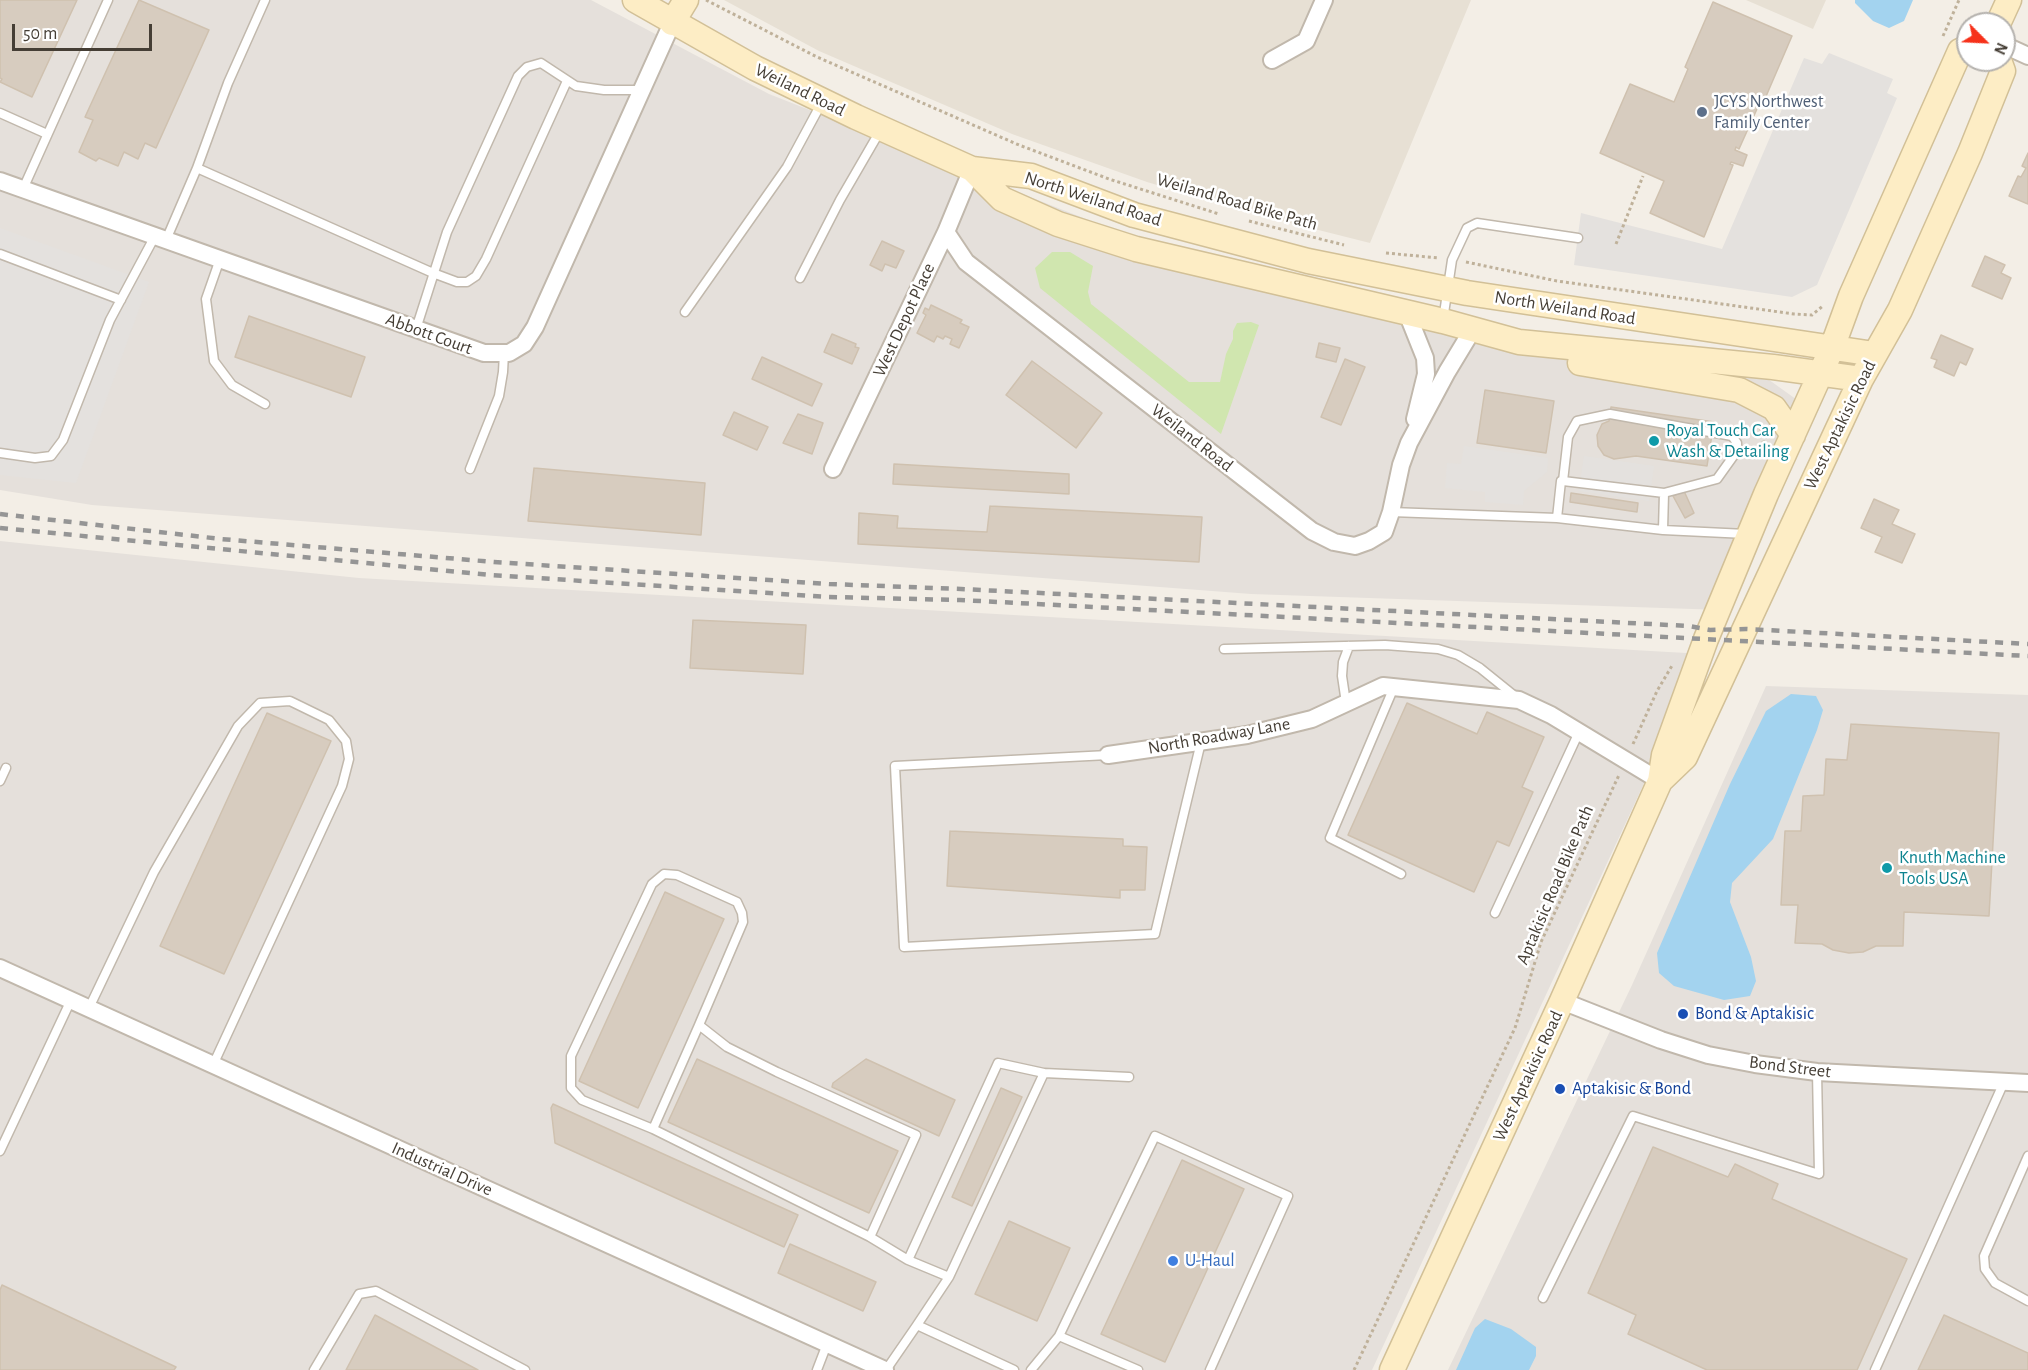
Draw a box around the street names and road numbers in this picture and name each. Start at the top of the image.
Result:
street label: Weiland Road [751,59,849,121]
street label: North Weiland Road [1022,167,1164,231]
street label: Weiland Road Bike Path [1154,169,1320,235]
street label: West Depot Place [868,260,940,380]
street label: North Weiland Road [1493,286,1637,330]
street label: Abbott Court [383,308,475,360]
street label: West Aptakisic Road [1799,357,1881,493]
street label: Weiland Road [1147,399,1237,477]
street label: North Roadway Lane [1146,713,1292,759]
street label: Aptakisic Road Bike Path [1512,802,1598,968]
street label: West Aptakisic Road [1488,1007,1568,1145]
street label: Bond Street [1748,1051,1832,1083]
street label: Industrial Drive [388,1137,496,1201]

